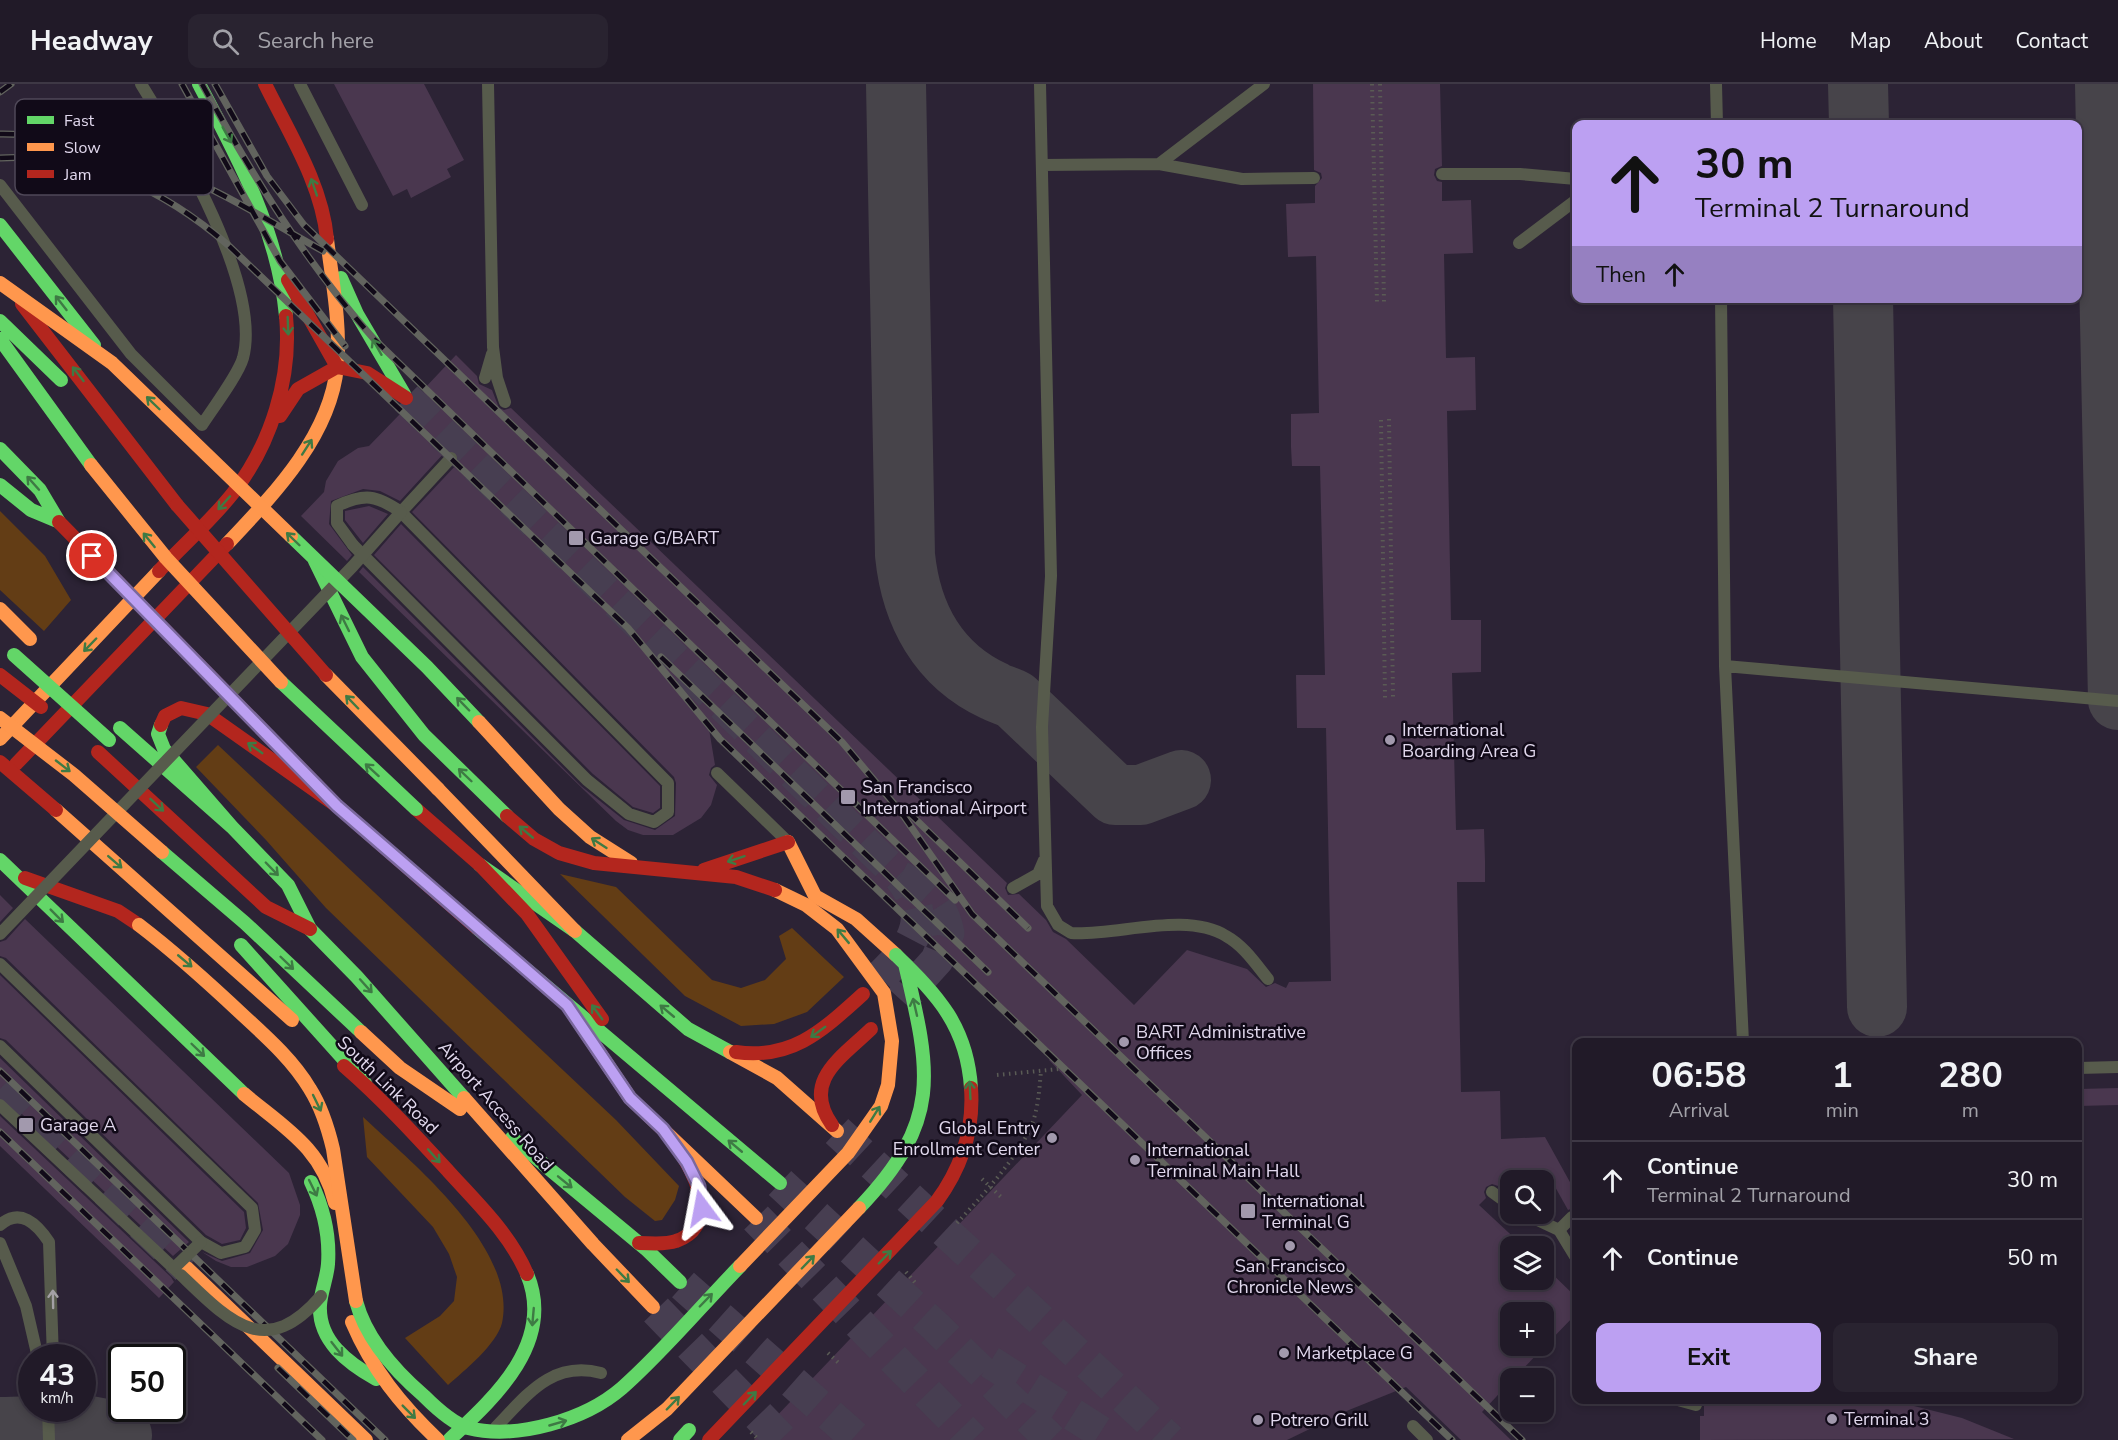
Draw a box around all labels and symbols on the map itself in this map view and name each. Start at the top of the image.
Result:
legend [15,99,213,195]
text: Fast [64,110,95,132]
one-way arrow [221,126,233,143]
text: Slow [64,137,101,159]
text: Jam [63,164,91,186]
one-way arrow [308,178,319,197]
one-way arrow [54,295,67,311]
one-way arrow [282,315,293,335]
one-way arrow [370,339,382,356]
one-way arrow [72,366,85,382]
one-way arrow [145,396,160,410]
one-way arrow [302,439,314,456]
one-way arrow [26,475,40,490]
one-way arrow [217,495,231,510]
place label: Garage G/BART [590,526,719,550]
marker: Garage G/BART [567,529,585,547]
pin [66,530,117,581]
one-way arrow [285,531,300,546]
one-way arrow [143,532,156,548]
one-way arrow [339,614,351,632]
one-way arrow [82,637,97,652]
one-way arrow [346,695,360,710]
one-way arrow [455,697,470,712]
place label: International Boarding Area G [1402,718,1536,763]
marker: International Boarding Area G [1383,733,1397,747]
one-way arrow [247,742,263,754]
one-way arrow [55,760,71,773]
one-way arrow [364,764,380,777]
one-way arrow [458,768,473,782]
place label: San Francisco International Airport [862,775,1027,820]
marker: San Francisco International Airport [839,788,857,806]
one-way arrow [149,798,164,812]
one-way arrow [518,826,534,839]
one-way arrow [591,837,608,849]
one-way arrow [727,854,746,865]
one-way arrow [107,855,123,869]
one-way arrow [265,862,279,877]
one-way arrow [50,908,65,923]
one-way arrow [836,928,849,944]
one-way arrow [177,954,192,968]
one-way arrow [280,956,295,970]
one-way arrow [359,978,373,993]
one-way arrow [909,998,920,1017]
one-way arrow [591,1004,603,1020]
one-way arrow [660,1004,675,1018]
place label: BART Administrative Offices [1136,1020,1306,1065]
one-way arrow [811,1026,827,1039]
street label: South Link Road [332,1031,444,1139]
marker: BART Administrative Offices [1117,1035,1131,1049]
street label: Airport Access Road [433,1036,559,1176]
one-way arrow [190,1043,205,1058]
one-way arrow [965,1081,976,1101]
one-way arrow [311,1093,323,1111]
one-way arrow [870,1106,882,1123]
place label: Garage A [40,1113,116,1137]
marker: Garage A [17,1116,35,1134]
place label: Global Entry Enrollment Center [893,1116,1041,1161]
marker: Global Entry Enrollment Center [1045,1131,1059,1145]
place label: International Terminal Main Hall [1147,1138,1300,1183]
one-way arrow [728,1139,743,1153]
one-way arrow [427,1148,441,1163]
marker: International Terminal Main Hall [1128,1153,1142,1167]
one-way arrow [557,1175,573,1188]
position arrow [670,1176,734,1240]
one-way arrow [308,1178,320,1196]
place label: International Terminal G [1262,1189,1365,1234]
marker: International Terminal G [1239,1202,1257,1220]
marker: San Francisco Chronicle News [1283,1239,1297,1253]
one-way arrow [878,1250,892,1265]
one-way arrow [800,1254,815,1269]
place label: San Francisco Chronicle News [1226,1254,1354,1299]
one-way arrow [615,1268,630,1283]
one-way arrow [47,1290,58,1310]
one-way arrow [699,1293,713,1308]
one-way arrow [527,1307,538,1327]
one-way arrow [330,1341,343,1357]
place label: Marketplace G [1296,1341,1413,1365]
speed limit sign: 50 [108,1344,186,1422]
marker: Marketplace G [1277,1346,1291,1360]
one-way arrow [743,1390,757,1405]
one-way arrow [666,1395,680,1410]
one-way arrow [402,1405,417,1420]
place label: Terminal 3 [1844,1407,1930,1431]
place label: Potrero Grill [1270,1408,1369,1432]
marker: Terminal 3 [1825,1412,1839,1426]
marker: Potrero Grill [1251,1413,1265,1427]
one-way arrow [548,1417,567,1428]

